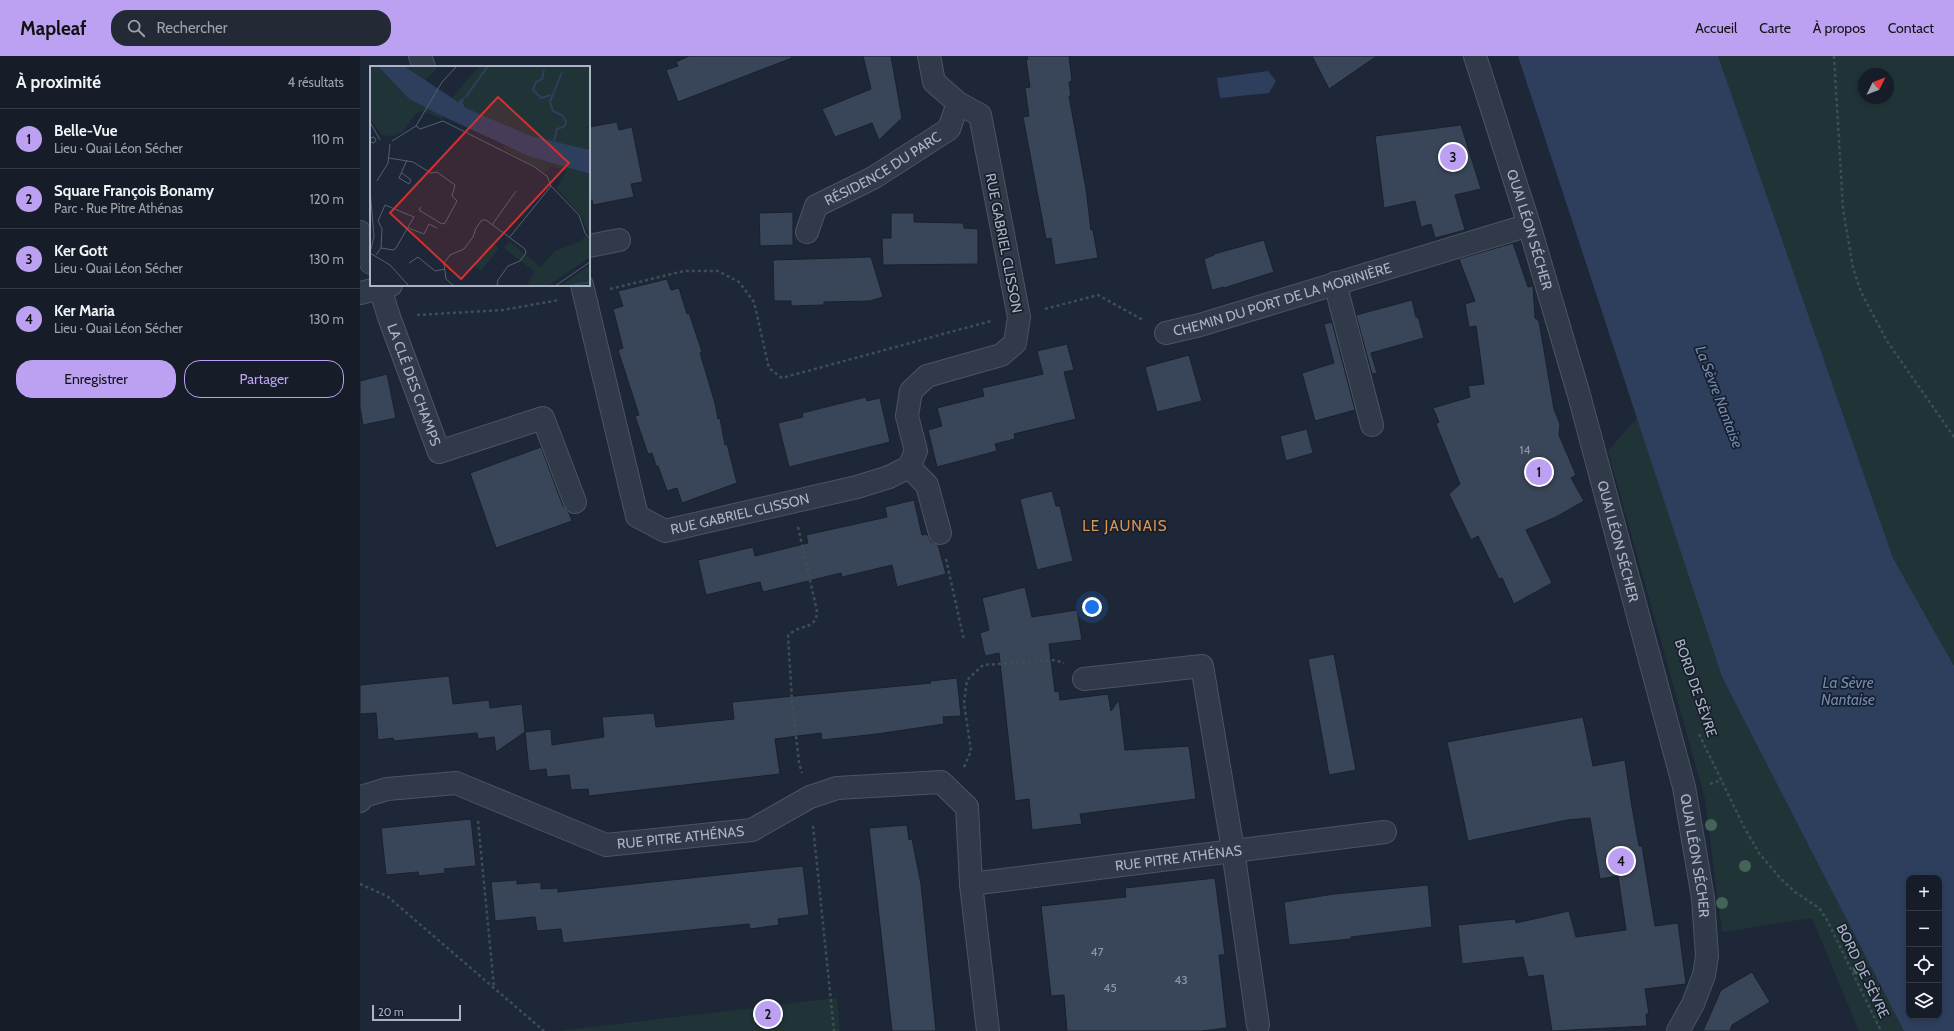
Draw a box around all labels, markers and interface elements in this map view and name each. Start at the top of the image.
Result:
search box [111,10,391,46]
text: Mapleaf [20,17,87,40]
icon: search [125,17,147,39]
text: Rechercher [157,19,228,37]
text: Accueil [1695,19,1737,37]
text: Carte [1759,19,1791,37]
text: À propos [1813,19,1866,37]
text: Contact [1888,19,1934,37]
inset map [370,66,590,286]
north arrow [1858,68,1894,104]
text: À proximité [16,72,101,92]
text: 4 résultats [288,74,344,90]
text: Belle-Vue [54,122,117,140]
street label: RÉSIDENCE DU PARC [821,127,945,209]
text: 1 [27,131,31,147]
text: 110 m [312,131,344,147]
text: Lieu · Quai Léon Sécher [54,140,183,156]
pin: 3 [1440,142,1466,172]
street label: QUAI LÉON SÉCHER [1503,167,1557,292]
street label: RUE GABRIEL CLISSON [982,172,1026,314]
text: Square François Bonamy [54,182,214,200]
text: 2 [26,191,32,207]
text: 120 m [310,191,344,207]
text: Parc · Rue Pitre Athénas [54,200,183,216]
text: Ker Gott [54,242,108,260]
text: 3 [25,251,33,267]
text: 130 m [309,251,344,267]
street label: CHEMIN DU PORT DE LA MORINIÈRE [1171,258,1394,340]
text: Lieu · Quai Léon Sécher [54,260,183,276]
text: Ker Maria [54,302,115,320]
text: 4 [25,311,33,327]
text: 130 m [309,311,344,327]
text: Lieu · Quai Léon Sécher [54,320,183,336]
street label: LA CLÉ DES CHAMPS [383,321,445,448]
water label: La Sèvre Nantaise [1691,343,1747,451]
button: Enregistrer [16,360,176,398]
button: Partager [184,360,344,398]
house number: 14 [1520,442,1530,457]
pin: 1 [1526,457,1552,487]
street label: QUAI LÉON SÉCHER [1593,479,1643,604]
street label: RUE GABRIEL CLISSON [669,489,811,538]
district label: LE JAUNAIS [1082,517,1168,535]
your location [1082,597,1102,617]
street label: BORD DE SÈVRE [1671,637,1721,740]
water label: La Sèvre Nantaise [1821,674,1875,709]
street label: QUAI LÉON SÉCHER [1676,792,1713,919]
street label: RUE PITRE ATHÉNAS [616,822,745,853]
street label: RUE PITRE ATHÉNAS [1114,841,1243,875]
pin: 4 [1608,846,1634,876]
map controls [1906,875,1942,1019]
button: + [1906,875,1942,911]
button: − [1906,911,1942,947]
street label: BORD DE SÈVRE [1832,921,1894,1021]
house number: 47 [1091,944,1103,959]
button: locate [1906,947,1942,983]
house number: 43 [1174,972,1188,987]
house number: 45 [1103,980,1117,995]
button: layers [1906,983,1942,1019]
pin: 2 [755,999,781,1029]
scale bar [372,1003,461,1022]
text: 20 m [378,1005,404,1019]

